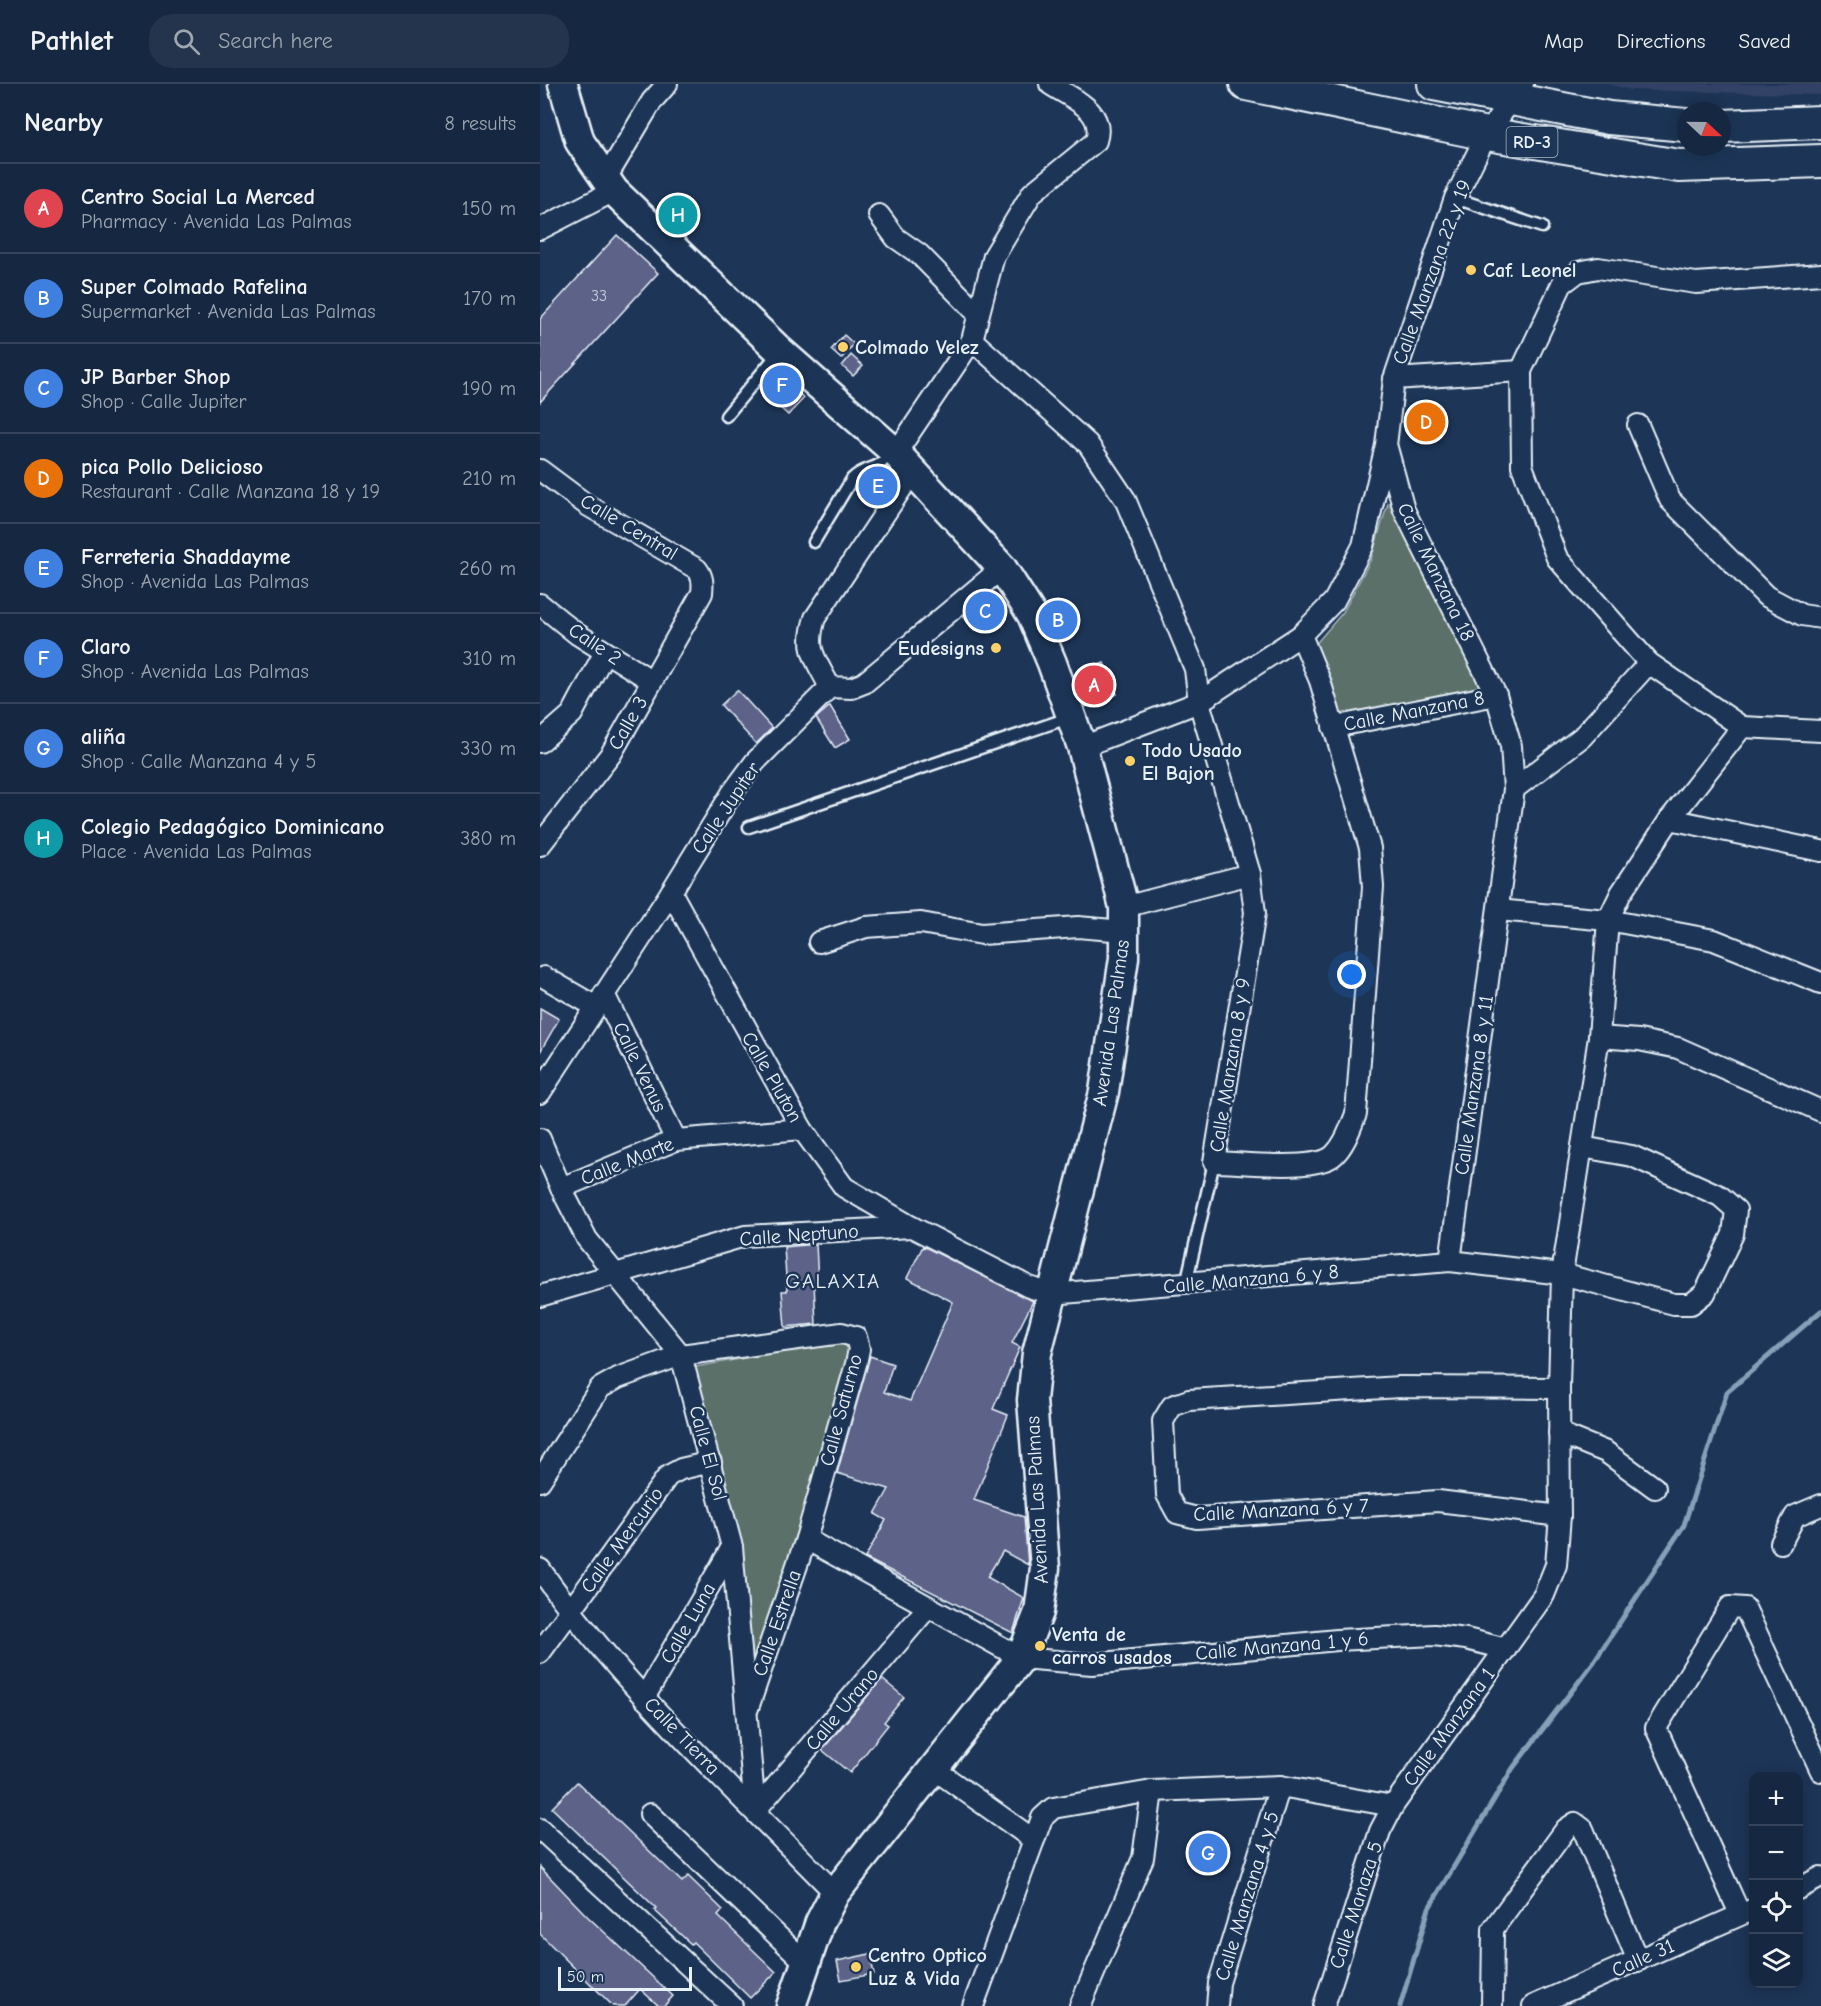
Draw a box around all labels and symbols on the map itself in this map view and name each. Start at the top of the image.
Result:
north arrow [1677,102,1731,156]
road number: RD-3 [1506,127,1558,157]
street label: Calle Manzana 22 y 19 [1388,177,1476,367]
pin: H [658,192,698,238]
place label: Caf. Leonel [1483,259,1577,282]
marker: Caf. Leonel [1464,263,1478,277]
house number: 33 [591,287,607,305]
place label: Colmado Velez [855,336,979,359]
marker: Colmado Velez [836,340,850,354]
pin: F [762,362,802,408]
pin: D [1406,400,1446,444]
pin: E [858,464,898,508]
street label: Calle Central [576,489,682,565]
street label: Calle Manzana 18 [1393,499,1479,645]
pin: C [966,588,1004,634]
pin: B [1038,598,1078,642]
street label: Calle 2 [564,618,626,670]
place label: Eudesigns [898,637,984,660]
marker: Eudesigns [989,641,1003,655]
pin: A [1074,662,1114,708]
street label: Calle Manzana 8 [1342,686,1486,736]
street label: Calle 3 [603,692,653,754]
place label: Todo Usado El Bajon [1142,739,1242,785]
marker: Todo Usado El Bajon [1123,754,1137,768]
street label: Calle Jupiter [687,758,765,858]
street label: Avenida Las Palmas [1088,938,1134,1108]
your location [1337,960,1366,989]
street label: Calle Manzana 8 y 9 [1205,976,1255,1154]
street label: Calle Manzana 8 y 11 [1450,994,1498,1176]
street label: Calle Venus [608,1018,672,1116]
street label: Calle Pluton [737,1028,807,1126]
street label: Calle Marte [577,1132,677,1190]
street label: Calle Neptuno [739,1219,859,1251]
street label: Calle Manzana 6 y 8 [1162,1260,1340,1298]
district label: GALAXIA [785,1269,881,1293]
street label: Calle Saturno [815,1352,867,1468]
street label: Calle El Sol [684,1403,732,1503]
street label: Avenida Las Palmas [1021,1415,1053,1585]
street label: Calle Mercurio [576,1483,668,1597]
street label: Calle Manzana 6 y 7 [1193,1494,1370,1526]
street label: Calle Estrella [748,1567,806,1679]
street label: Calle Luna [656,1579,720,1667]
place label: Venta de carros usados [1052,1623,1172,1669]
street label: Calle Manzana 1 y 6 [1194,1627,1370,1665]
marker: Venta de carros usados [1033,1639,1047,1653]
street label: Calle Urano [801,1663,883,1755]
street label: Calle Manzana 1 [1398,1663,1500,1791]
street label: Calle Tierra [639,1692,725,1780]
street label: Calle Manzana 4 y 5 [1210,1809,1284,1983]
pin: G [1188,1830,1228,1876]
street label: Calle Manaza 5 [1325,1838,1387,1972]
street label: Calle 31 [1608,1934,1678,1982]
place label: Centro Optico Luz & Vida [868,1944,987,1990]
marker: Centro Optico Luz & Vida [849,1960,863,1974]
scale bar [558,1964,692,1992]

